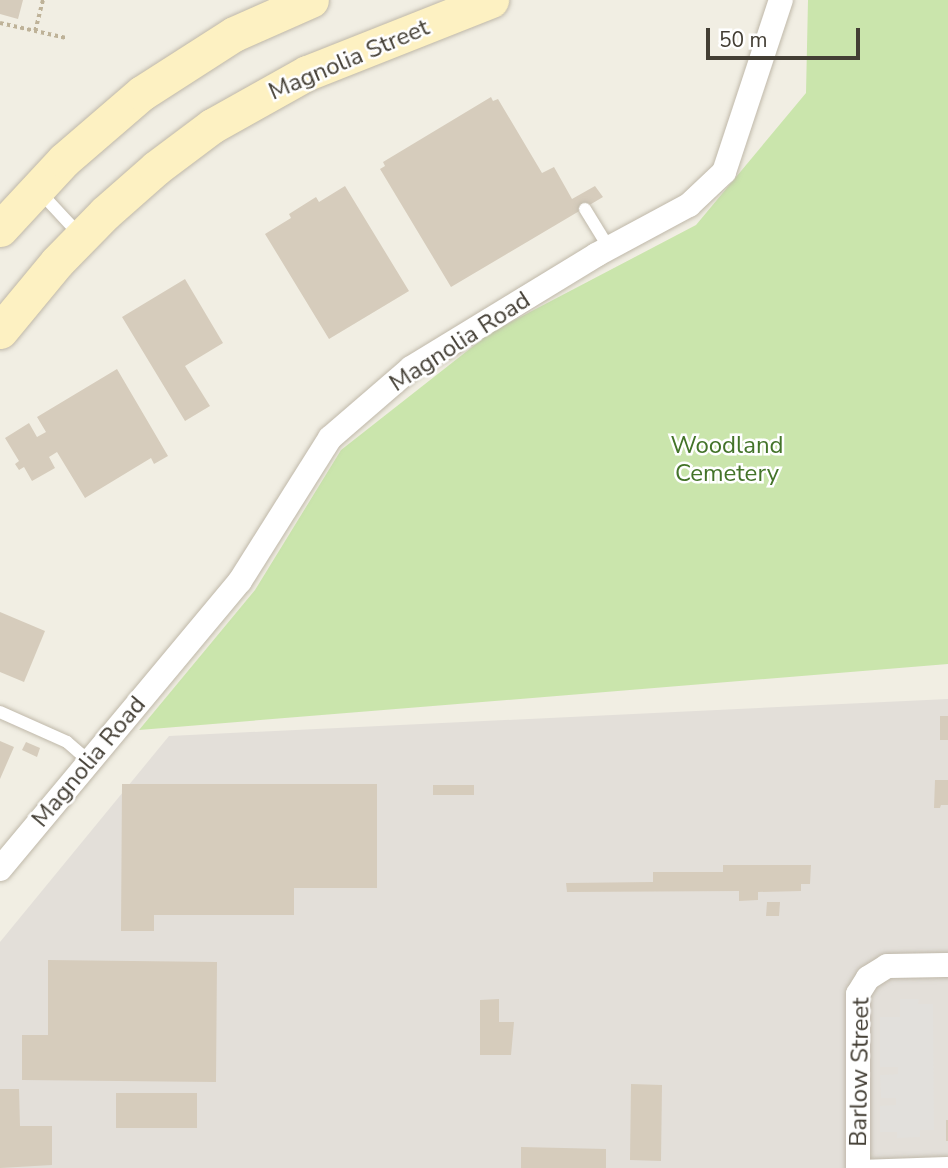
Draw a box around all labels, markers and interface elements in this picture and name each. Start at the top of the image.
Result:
street label: Magnolia Street [265,13,433,107]
scale bar [710,14,864,58]
text: 50 m [719,26,768,54]
street label: Magnolia Road [384,286,536,398]
park label: Woodland Cemetery [670,432,784,488]
street label: Magnolia Road [26,691,152,833]
street label: Barlow Street [844,997,876,1147]

